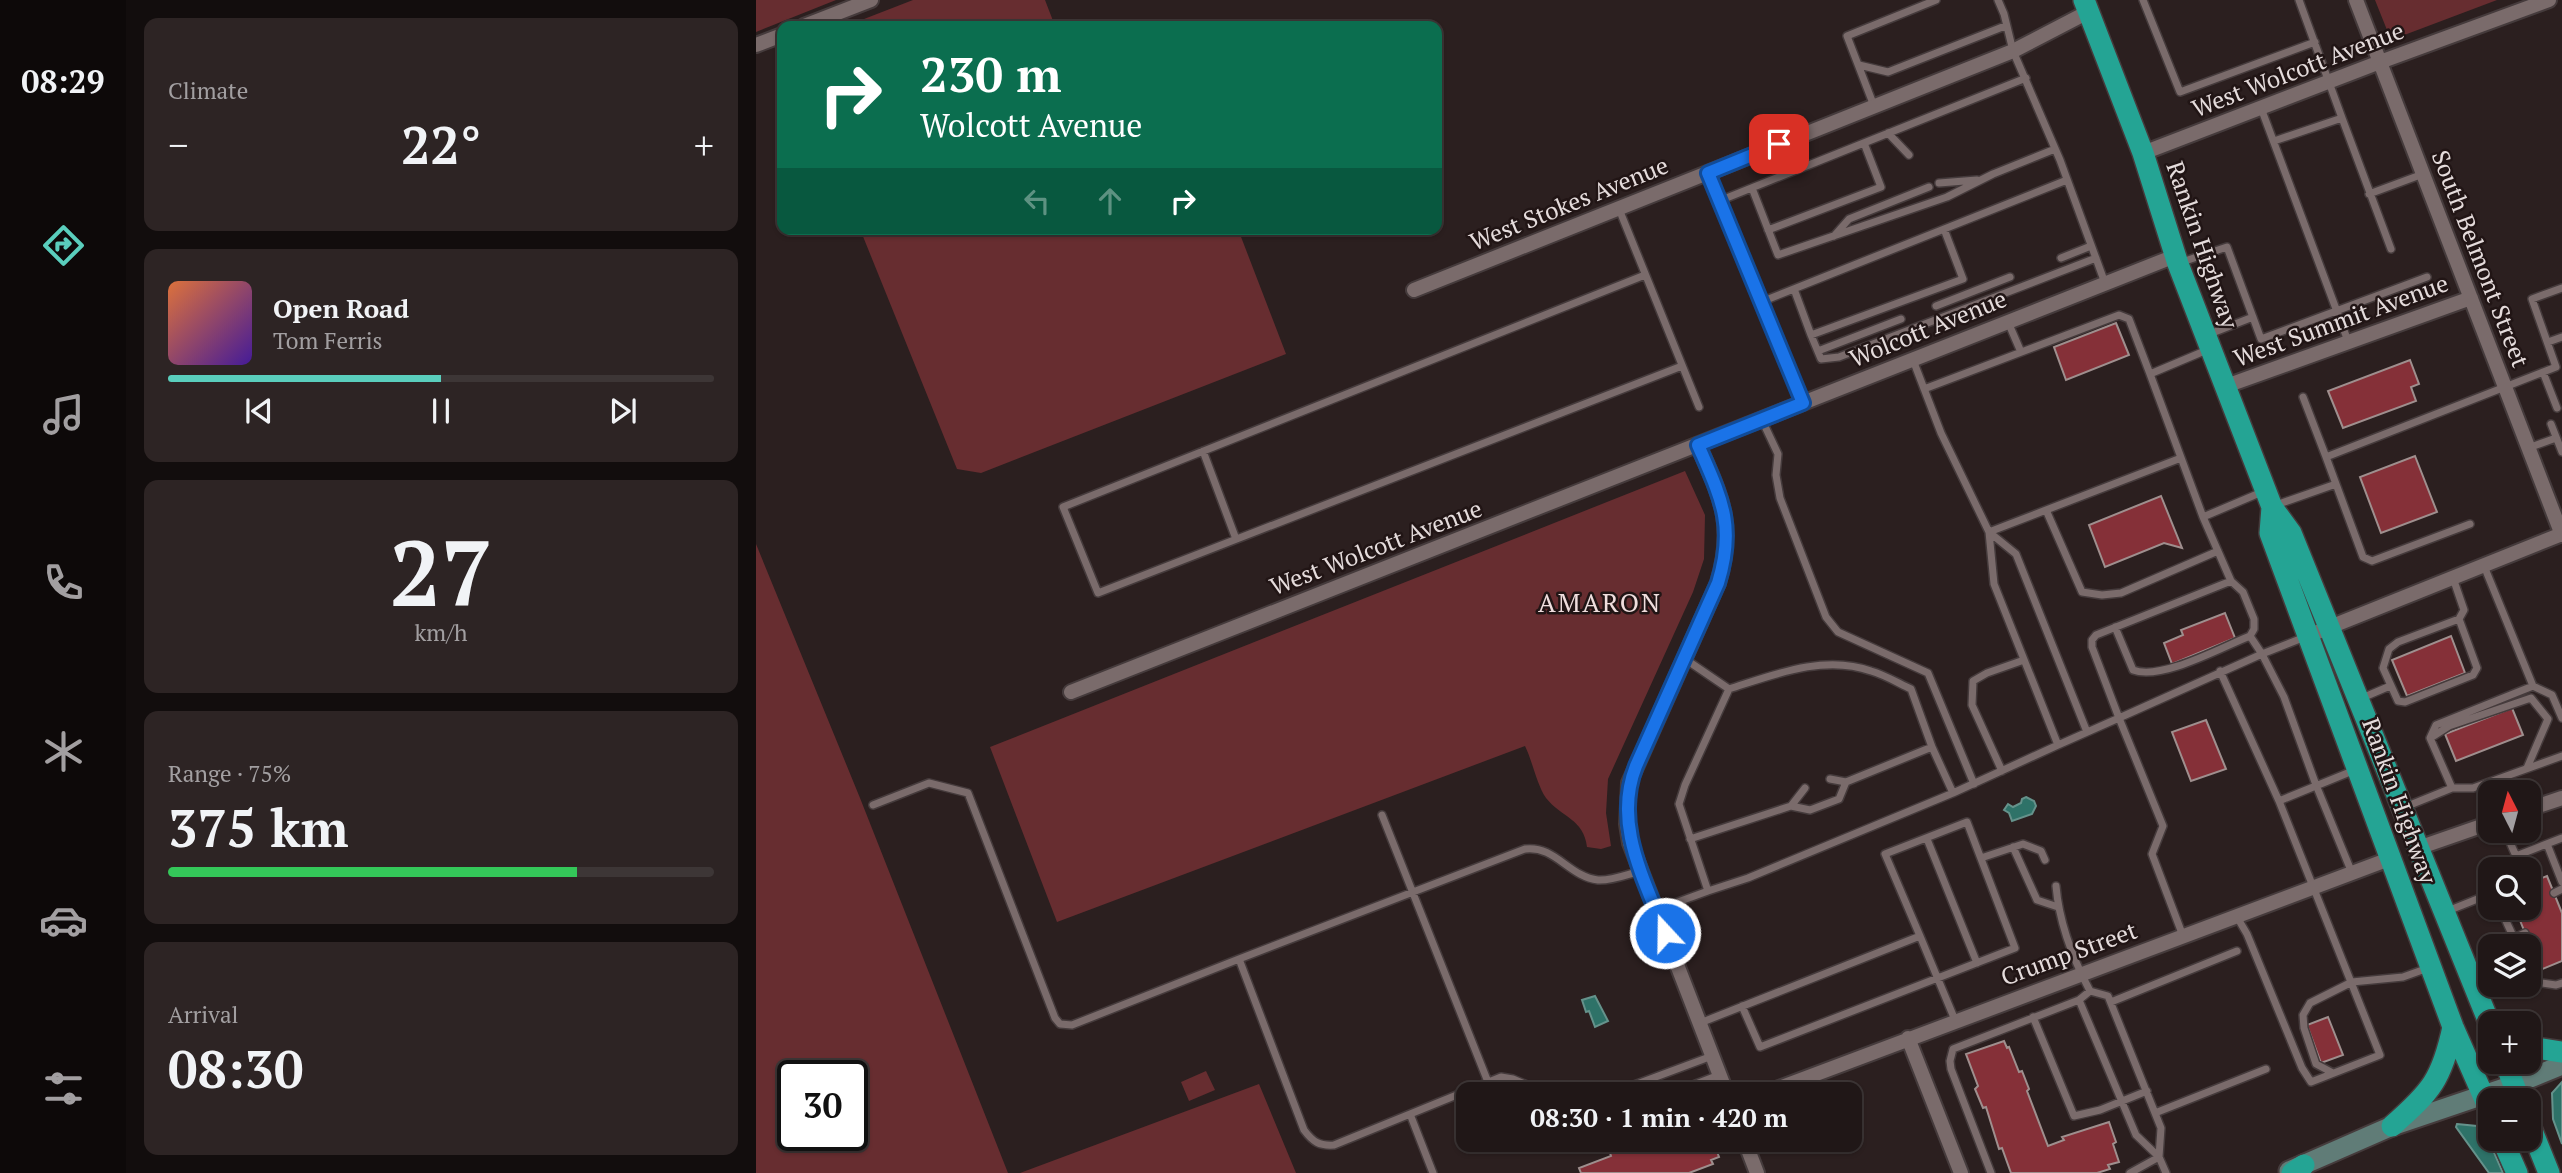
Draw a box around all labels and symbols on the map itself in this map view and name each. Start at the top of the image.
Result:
street label: West Wolcott Avenue [2187,14,2408,124]
pin [1749,114,1809,174]
street label: South Belmont Street [2425,146,2537,372]
street label: West Stokes Avenue [1465,149,1673,258]
street label: Rankin Highway [2159,157,2247,333]
street label: West Summit Avenue [2229,266,2452,374]
street label: Wolcott Avenue [1844,282,2011,374]
street label: West Wolcott Avenue [1265,492,1486,602]
district label: AMARON [1538,585,1662,619]
street label: Rankin Highway [2355,713,2445,889]
north arrow [2478,780,2541,844]
position arrow [1628,896,1702,970]
street label: Crump Street [1996,914,2141,992]
speed limit sign: 30 [777,1060,868,1151]

